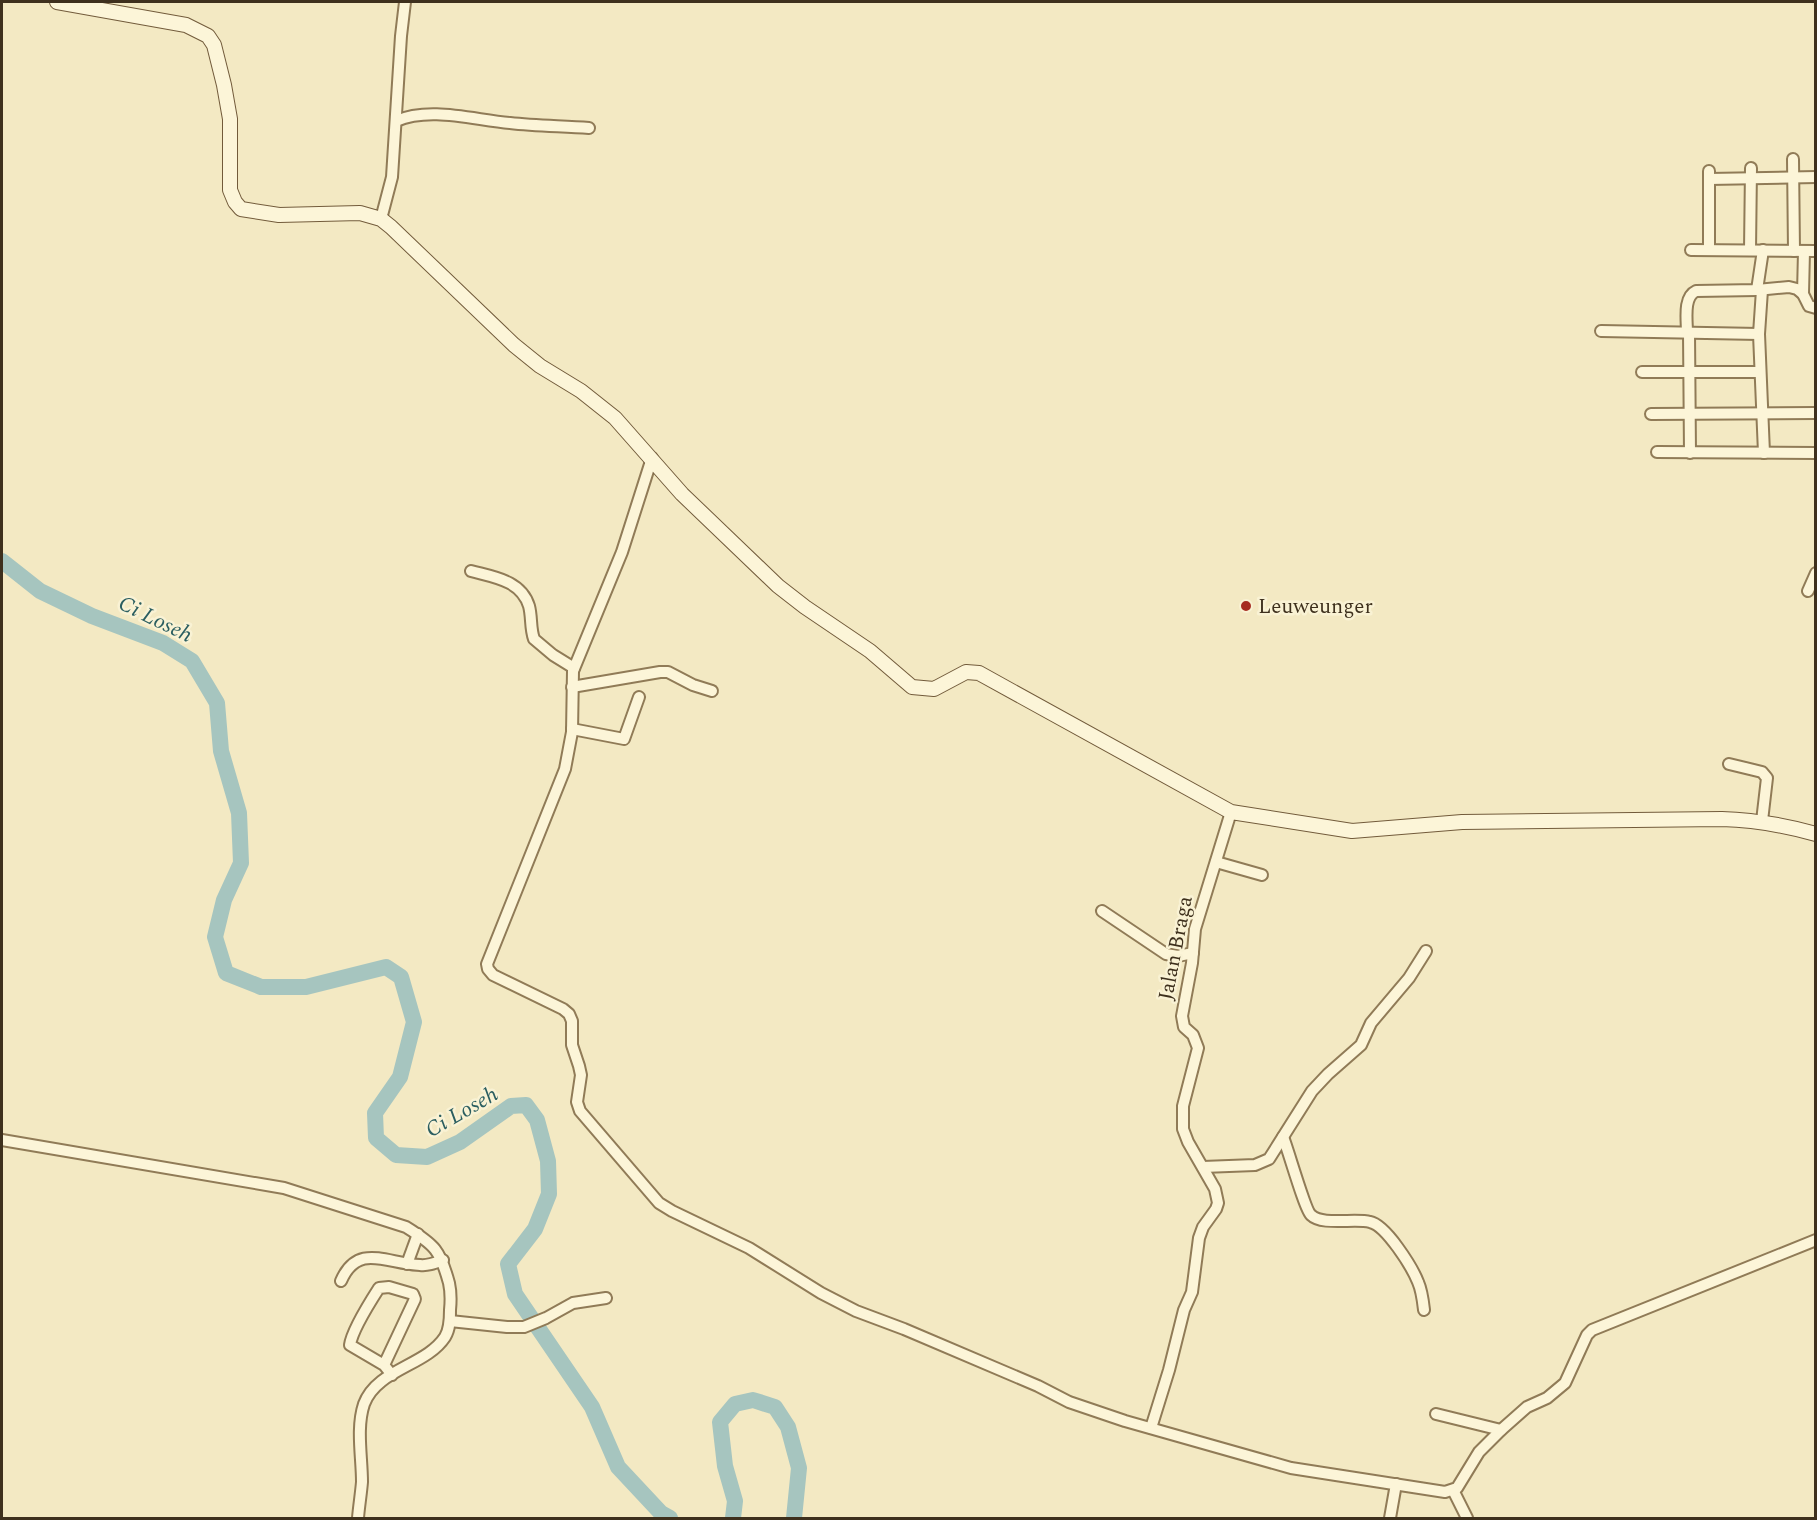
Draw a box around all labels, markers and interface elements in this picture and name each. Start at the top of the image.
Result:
water label: Ci Loseh [113,587,198,652]
place label: Leuweunger [1258,591,1373,623]
marker: Leuweunger [1239,599,1253,613]
street label: Jalan Braga [1150,893,1202,1003]
water label: Ci Loseh [419,1078,504,1146]

